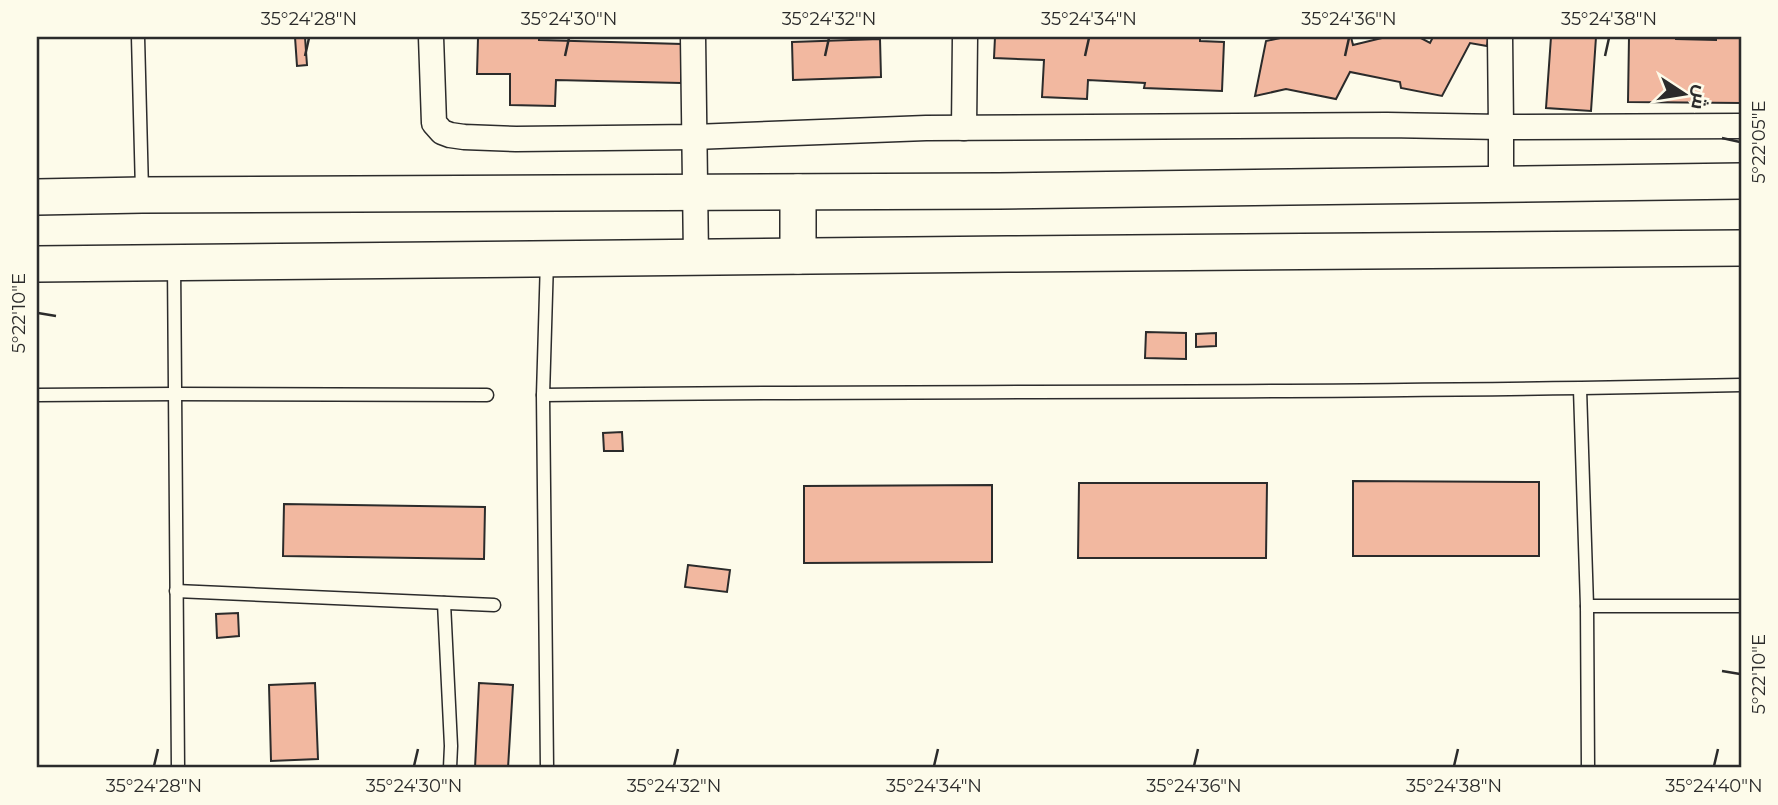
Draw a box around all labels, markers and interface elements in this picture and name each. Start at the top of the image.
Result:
text: 35°24'28"N [261,8,357,30]
text: 35°24'30"N [521,8,617,30]
text: 35°24'32"N [782,8,876,30]
text: 35°24'34"N [1041,8,1137,30]
text: 35°24'36"N [1301,8,1397,30]
text: 35°24'38"N [1561,8,1657,30]
north arrow [1648,60,1718,130]
text: ش [1686,83,1714,112]
text: 5°22'05"E [1748,100,1770,184]
text: 5°22'10"E [8,273,30,353]
text: 5°22'10"E [1748,634,1770,714]
text: 35°24'28"N [106,775,202,797]
text: 35°24'30"N [366,775,462,797]
text: 35°24'32"N [627,775,721,797]
text: 35°24'34"N [886,775,982,797]
text: 35°24'36"N [1146,775,1242,797]
text: 35°24'38"N [1406,775,1502,797]
text: 35°24'40"N [1665,775,1763,797]

